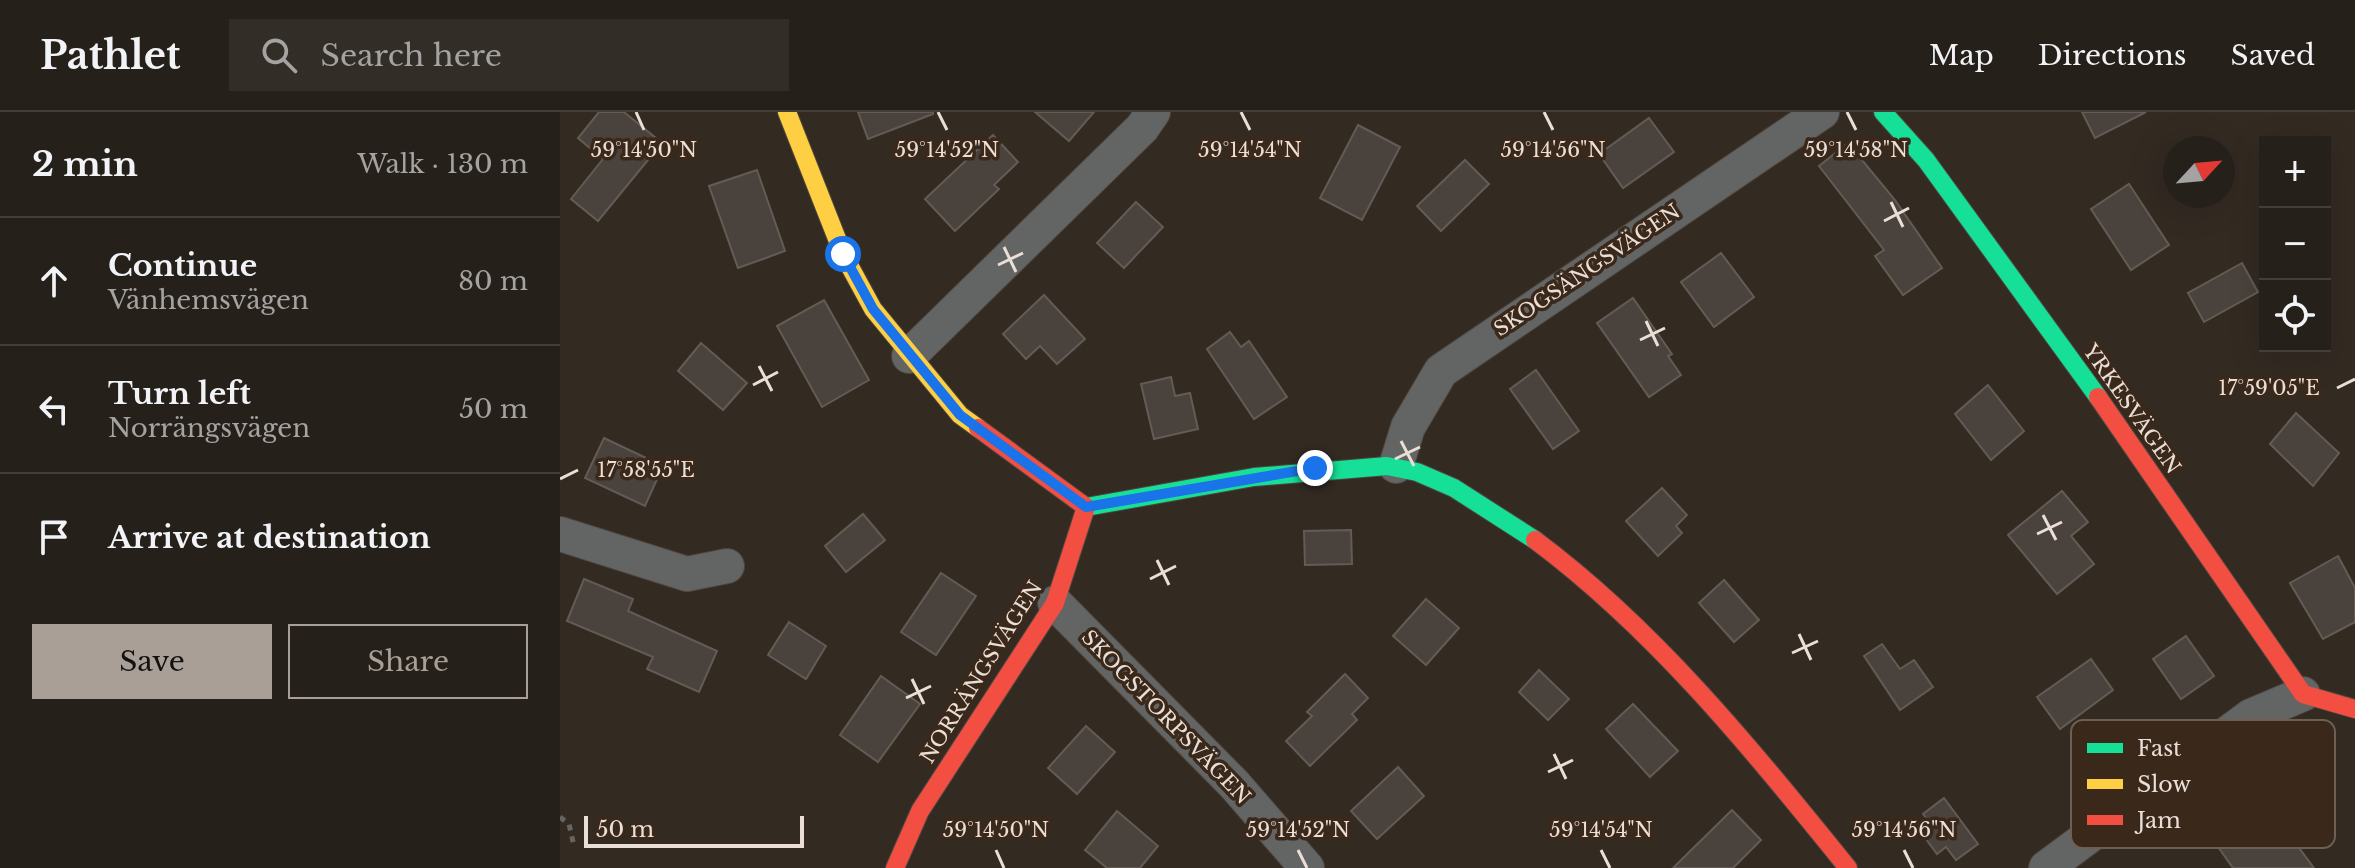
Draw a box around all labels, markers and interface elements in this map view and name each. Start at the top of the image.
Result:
search box [229,19,789,91]
text: Pathlet [40,32,181,79]
icon: search [257,33,301,77]
text: Search here [321,37,502,74]
text: Map [1929,38,1994,73]
text: Directions [2038,38,2187,73]
text: Saved [2231,38,2315,73]
north arrow [2163,136,2235,208]
map controls [2259,136,2331,352]
button: + [2259,136,2331,208]
text: 59°14'50"N [591,138,697,162]
text: 59°14'52"N [895,138,999,162]
text: 59°14'54"N [1198,138,1302,162]
text: 59°14'56"N [1501,138,1605,162]
text: 59°14'58"N [1804,138,1908,162]
text: 2 min [32,143,138,185]
text: Walk · 130 m [357,148,528,180]
street label: SKOGSÄNGSVÄGEN [1489,198,1685,341]
button: − [2259,208,2331,280]
route start [825,236,861,272]
text: Continue [108,247,257,284]
icon: ahead [32,259,76,303]
text: 80 m [458,265,528,297]
button: locate [2259,280,2331,352]
text: Vänhemsvägen [108,284,309,316]
street label: YRKESVÄGEN [2078,338,2186,478]
text: Turn left [108,375,251,412]
text: 17°59'05"E [2218,376,2320,400]
icon: left [32,387,76,431]
text: 50 m [459,393,528,425]
text: Norrängsvägen [108,412,310,444]
route end [1297,450,1333,486]
text: 17°58'55"E [597,458,695,482]
icon: arrive [32,515,76,559]
text: Arrive at destination [108,519,431,556]
street label: NORRÄNGSVÄGEN [914,576,1047,768]
button: Save [32,624,272,699]
button: Share [288,624,528,699]
street label: SKOGSTORPSVÄGEN [1077,624,1256,809]
legend [2071,720,2335,848]
text: Fast [2137,735,2182,762]
text: Slow [2137,771,2191,798]
text: Jam [2134,807,2181,834]
scale bar [584,812,804,848]
text: 50 m [596,816,654,843]
text: 59°14'50"N [943,818,1049,842]
text: 59°14'52"N [1246,818,1350,842]
text: 59°14'54"N [1549,818,1653,842]
text: 59°14'56"N [1852,818,1956,842]

